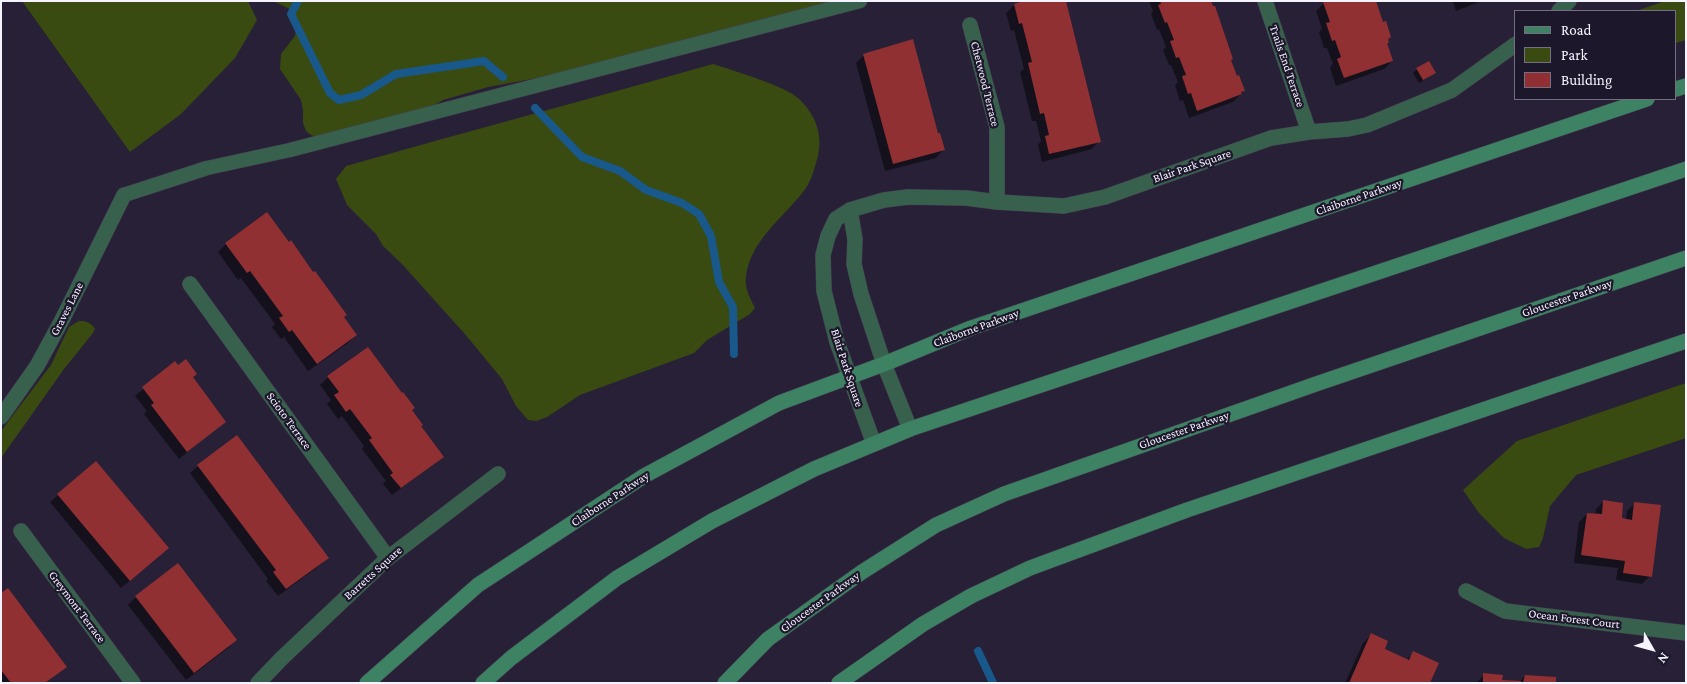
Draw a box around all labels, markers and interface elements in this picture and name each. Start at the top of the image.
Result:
legend [1514,10,1677,100]
text: Road [1561,22,1591,38]
street label: Trails End Terrace [1266,23,1308,109]
street label: Chetwood Terrace [967,40,1003,128]
text: Park [1561,47,1588,63]
text: Building [1561,72,1612,88]
street label: Blair Park Square [1151,146,1233,186]
street label: Claiborne Parkway [1314,176,1404,218]
street label: Gloucester Parkway [1520,276,1614,320]
street label: Graves Lane [47,280,87,338]
street label: Claiborne Parkway [931,306,1021,350]
street label: Blair Park Square [828,327,866,409]
street label: Scioto Terrace [263,390,315,452]
street label: Gloucester Parkway [1137,408,1231,452]
street label: Claiborne Parkway [568,468,652,530]
street label: Barretts Square [341,543,405,603]
street label: Greymont Terrace [45,568,109,646]
street label: Gloucester Parkway [778,568,862,636]
street label: Ocean Forest Court [1528,606,1620,632]
north arrow [1627,624,1677,674]
text: N [1655,650,1673,667]

